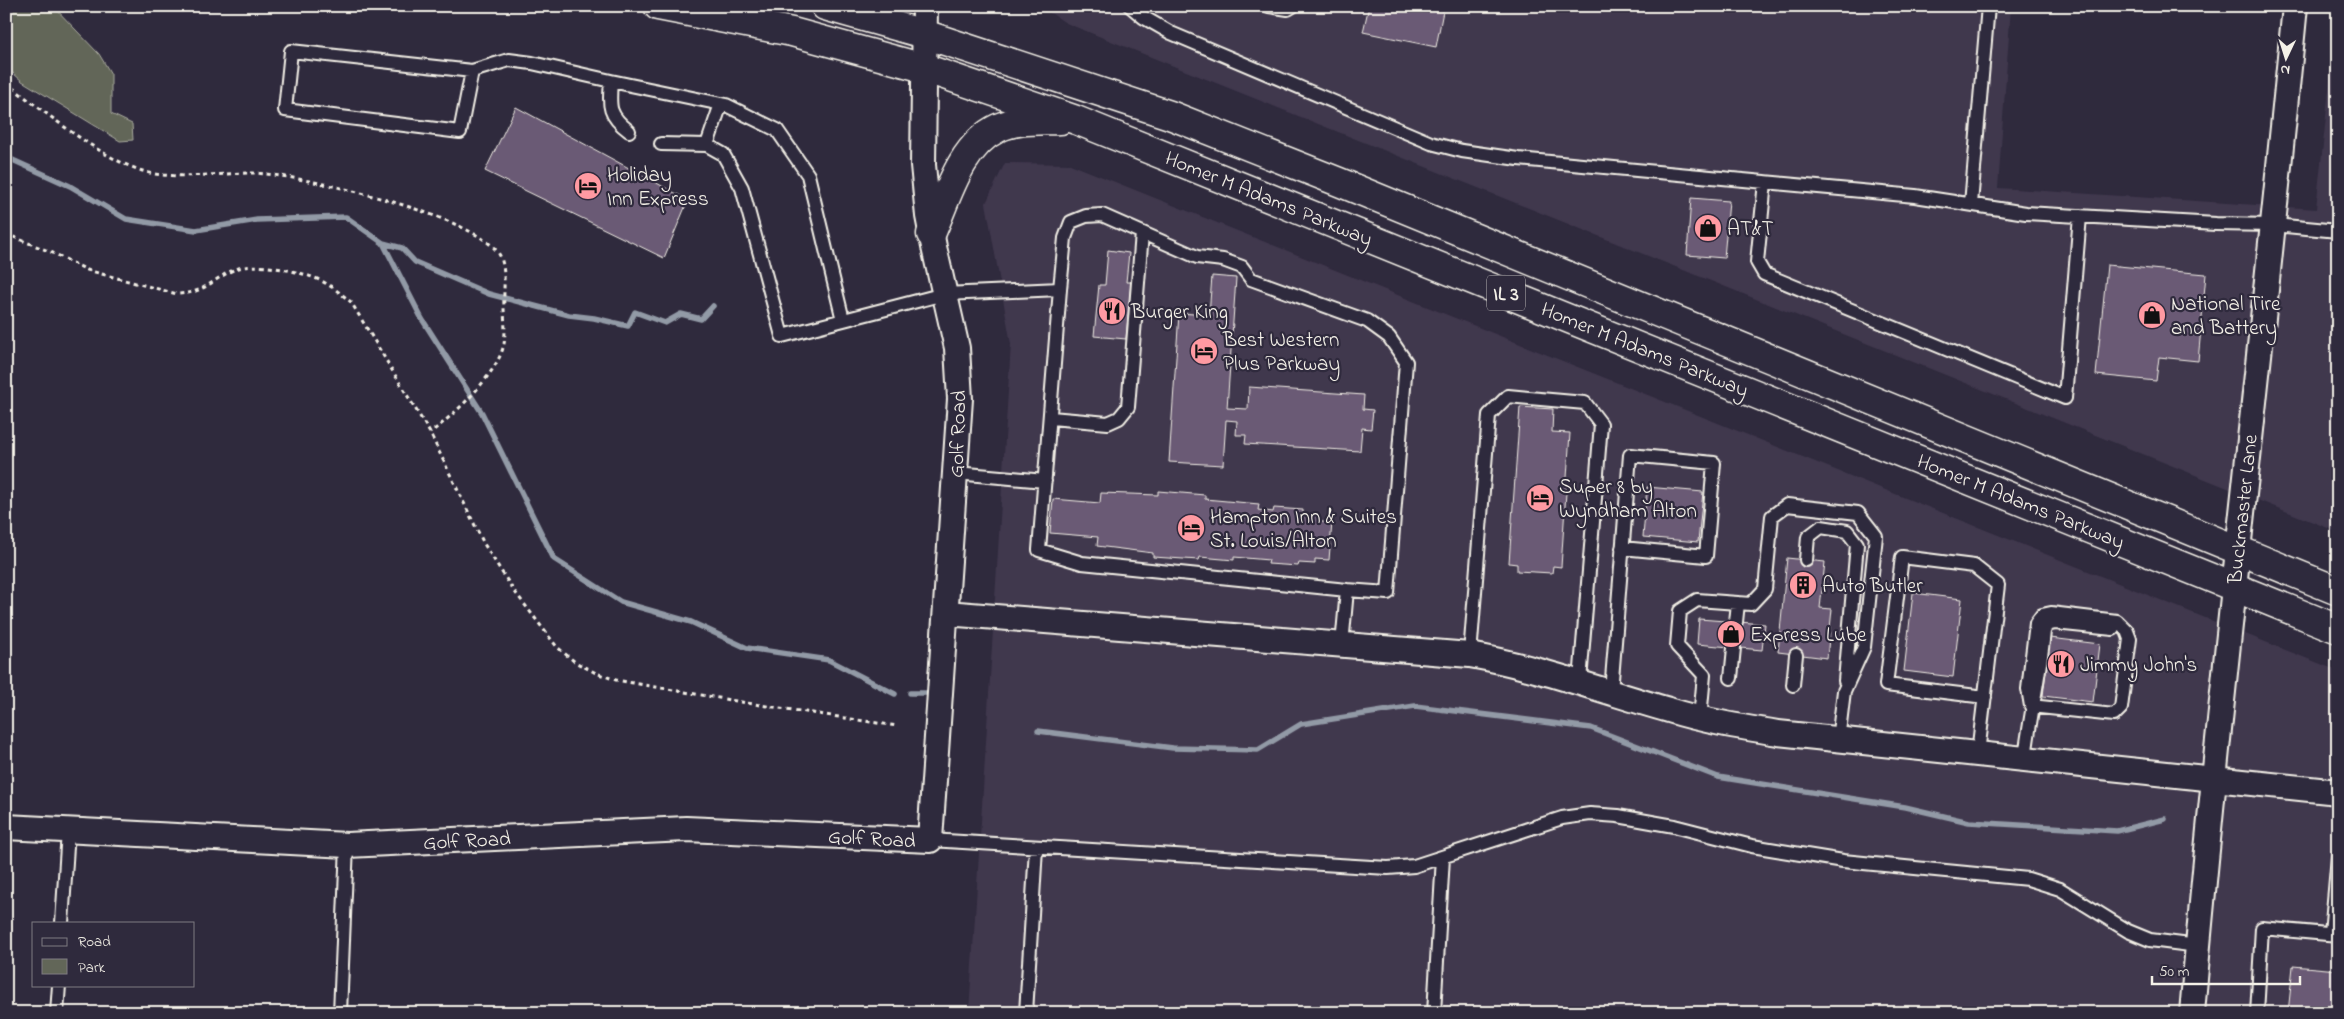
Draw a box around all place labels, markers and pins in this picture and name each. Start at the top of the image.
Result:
place label: Holiday Inn Express [607,161,709,215]
hotel icon: Holiday Inn Express [573,171,603,201]
shop icon: AT&T [1693,213,1723,243]
place label: AT&T [1727,215,1774,245]
place label: National Tire and Battery [2171,290,2281,346]
restaurant icon: Burger King [1097,296,1127,326]
place label: Burger King [1130,298,1228,330]
shop icon: National Tire and Battery [2137,300,2167,330]
place label: Best Western Plus Parkway [1222,326,1340,382]
hotel icon: Best Western Plus Parkway [1189,336,1219,366]
place label: Super 8 by Wyndham Alton [1559,473,1697,529]
hotel icon: Super 8 by Wyndham Alton [1525,483,1555,513]
place label: Hampton Inn & Suites St. Louis/Alton [1210,503,1397,557]
hotel icon: Hampton Inn & Suites St. Louis/Alton [1176,513,1206,543]
building icon: Auto Butler [1788,570,1818,600]
place label: Auto Butler [1822,572,1923,602]
shop icon: Express Lube [1716,619,1746,649]
place label: Express Lube [1750,621,1867,651]
restaurant icon: Jimmy John's [2046,649,2076,679]
place label: Jimmy John's [2080,651,2197,683]

